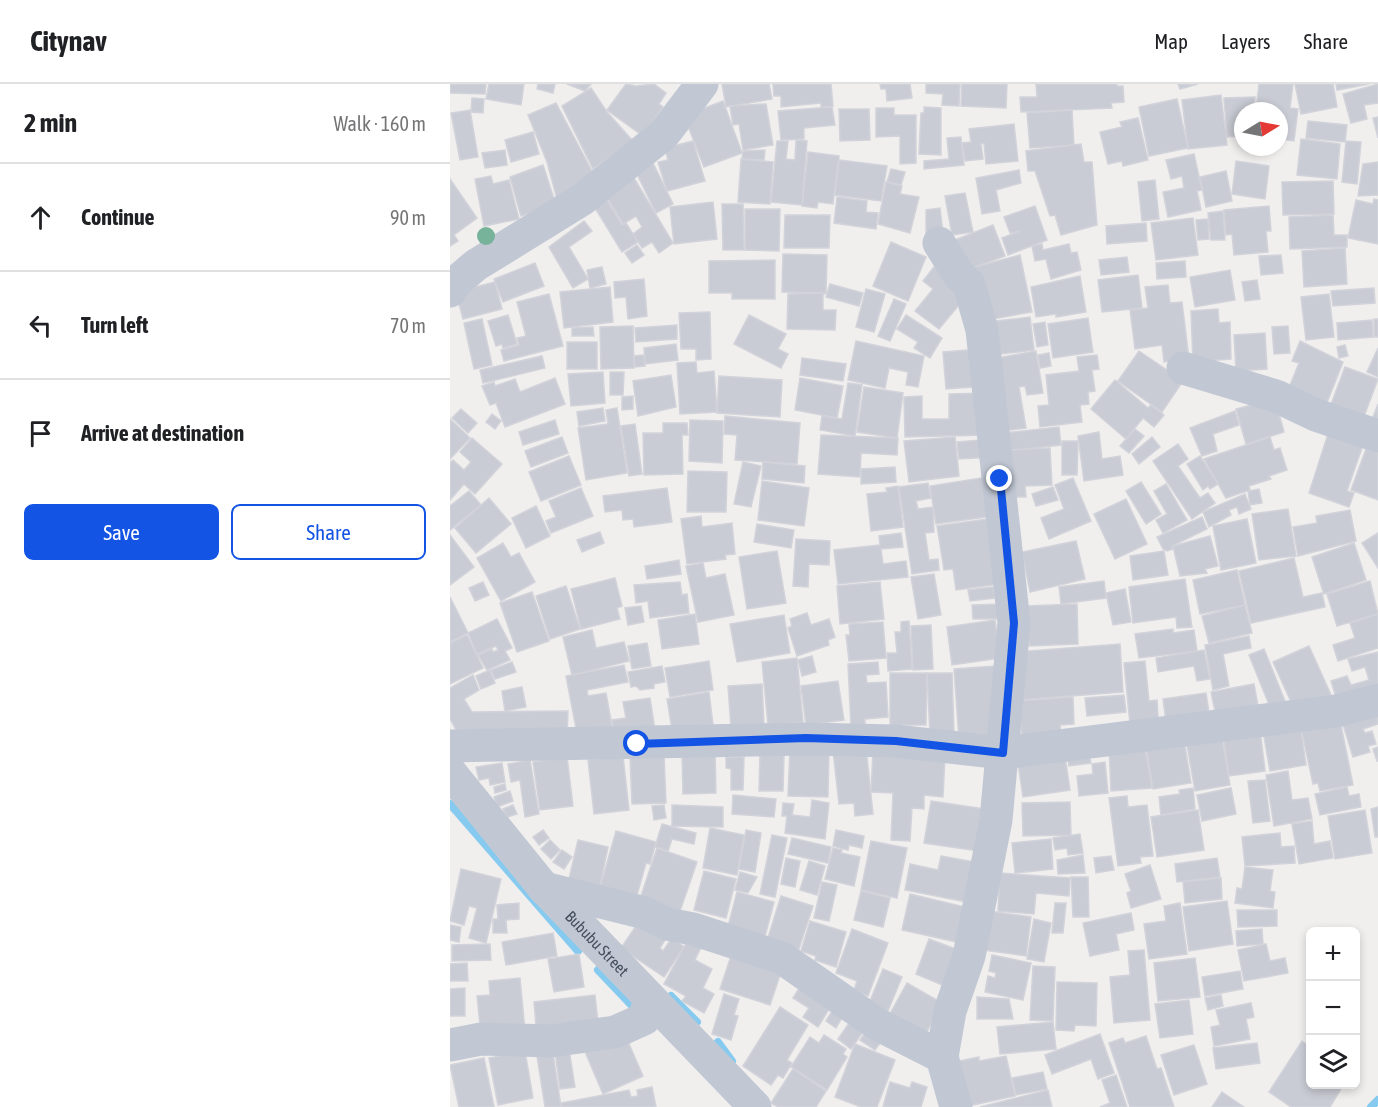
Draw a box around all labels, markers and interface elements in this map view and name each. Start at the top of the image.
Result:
text: Citynav [30,25,107,57]
text: Map [1154,29,1188,53]
text: Layers [1221,29,1271,53]
text: Share [1304,29,1348,53]
north arrow [1234,102,1288,156]
text: 2 min [24,108,77,138]
text: Walk · 160 m [334,112,426,135]
icon: ahead [24,201,57,234]
text: Continue [81,204,155,230]
text: 90 m [390,206,426,229]
icon: left [24,309,57,342]
text: Turn left [81,312,148,338]
text: 70 m [390,314,426,337]
icon: arrive [24,417,57,450]
text: Arrive at destination [81,420,244,446]
route end [986,465,1012,491]
button: Save [24,504,219,560]
button: Share [231,504,426,560]
route start [623,730,649,756]
street label: Bububu Street [562,907,633,980]
map controls [1306,927,1360,1089]
button: + [1306,927,1360,981]
button: − [1306,981,1360,1035]
button: layers [1306,1035,1360,1089]

